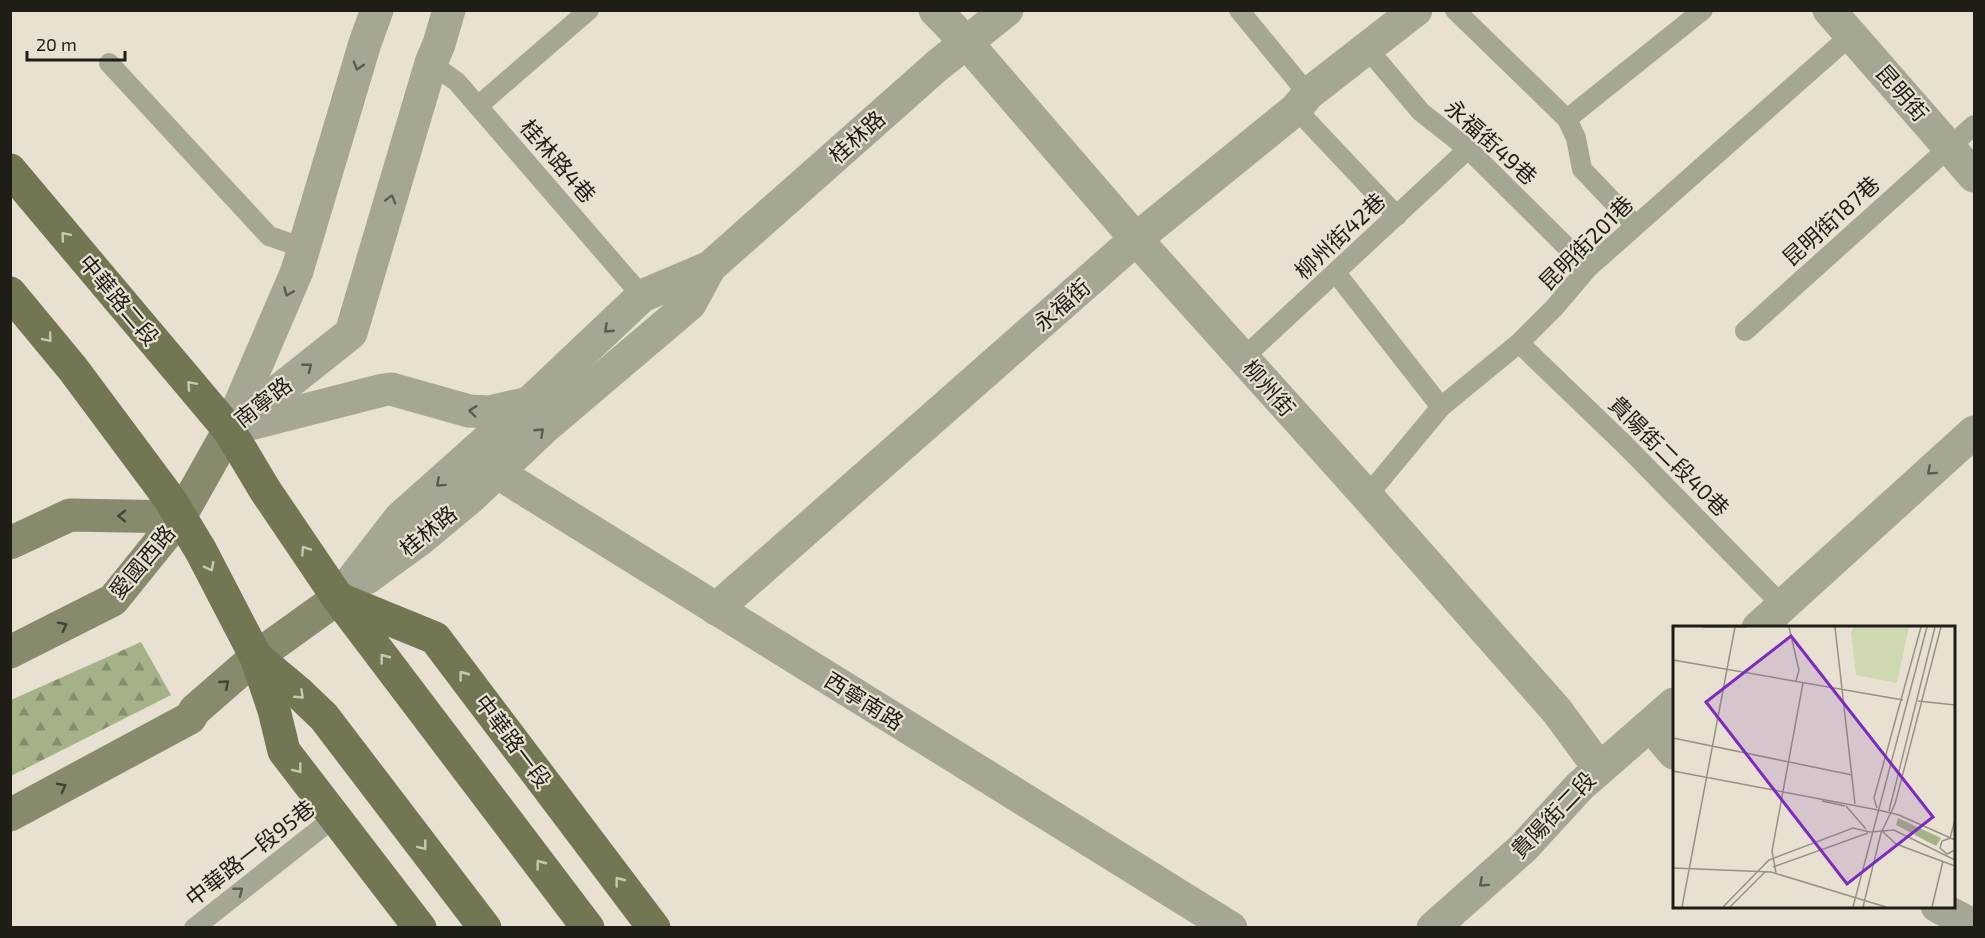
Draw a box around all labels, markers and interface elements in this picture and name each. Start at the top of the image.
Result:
scale bar [27,24,124,62]
text: 20 m [36,33,77,55]
street label: 昆明街 [1871,59,1934,126]
one-way arrow [353,60,365,71]
street label: 永福街49巷 [1441,93,1543,189]
street label: 桂林路 [823,105,890,168]
street label: 桂林路4巷 [516,114,602,207]
street label: 昆明街187巷 [1777,170,1884,271]
street label: 柳州街42巷 [1289,187,1390,284]
street label: 昆明街201巷 [1533,190,1638,295]
one-way arrow [384,194,396,205]
one-way arrow [61,232,72,243]
street label: 中華路二段 [74,249,165,350]
street label: 永福街 [1028,273,1095,336]
one-way arrow [283,286,295,297]
one-way arrow [604,322,614,333]
one-way arrow [41,331,52,342]
street label: 柳州街 [1238,354,1301,421]
one-way arrow [301,364,312,375]
street label: 南寧路 [228,371,296,432]
one-way arrow [187,381,198,392]
street label: 貴陽街二段40巷 [1604,390,1735,521]
one-way arrow [468,405,477,418]
one-way arrow [534,428,544,439]
one-way arrow [1927,464,1938,475]
one-way arrow [436,476,446,487]
street label: 桂林路 [394,499,461,561]
one-way arrow [117,510,126,522]
street label: 愛國西路 [103,519,179,603]
one-way arrow [301,546,312,557]
one-way arrow [202,561,214,572]
one-way arrow [56,622,67,633]
inset map [1673,626,1955,908]
one-way arrow [381,654,392,665]
street label: 西寧南路 [820,666,909,734]
one-way arrow [459,670,470,681]
one-way arrow [218,680,229,691]
one-way arrow [294,688,304,699]
street label: 中華路一段 [470,689,557,792]
one-way arrow [291,763,302,774]
street label: 貴陽街二段 [1505,766,1600,863]
one-way arrow [56,783,66,794]
street label: 中華路一段95巷 [180,794,319,911]
one-way arrow [415,839,426,850]
one-way arrow [536,860,547,871]
one-way arrow [615,876,626,887]
one-way arrow [1480,876,1490,887]
one-way arrow [233,888,244,899]

